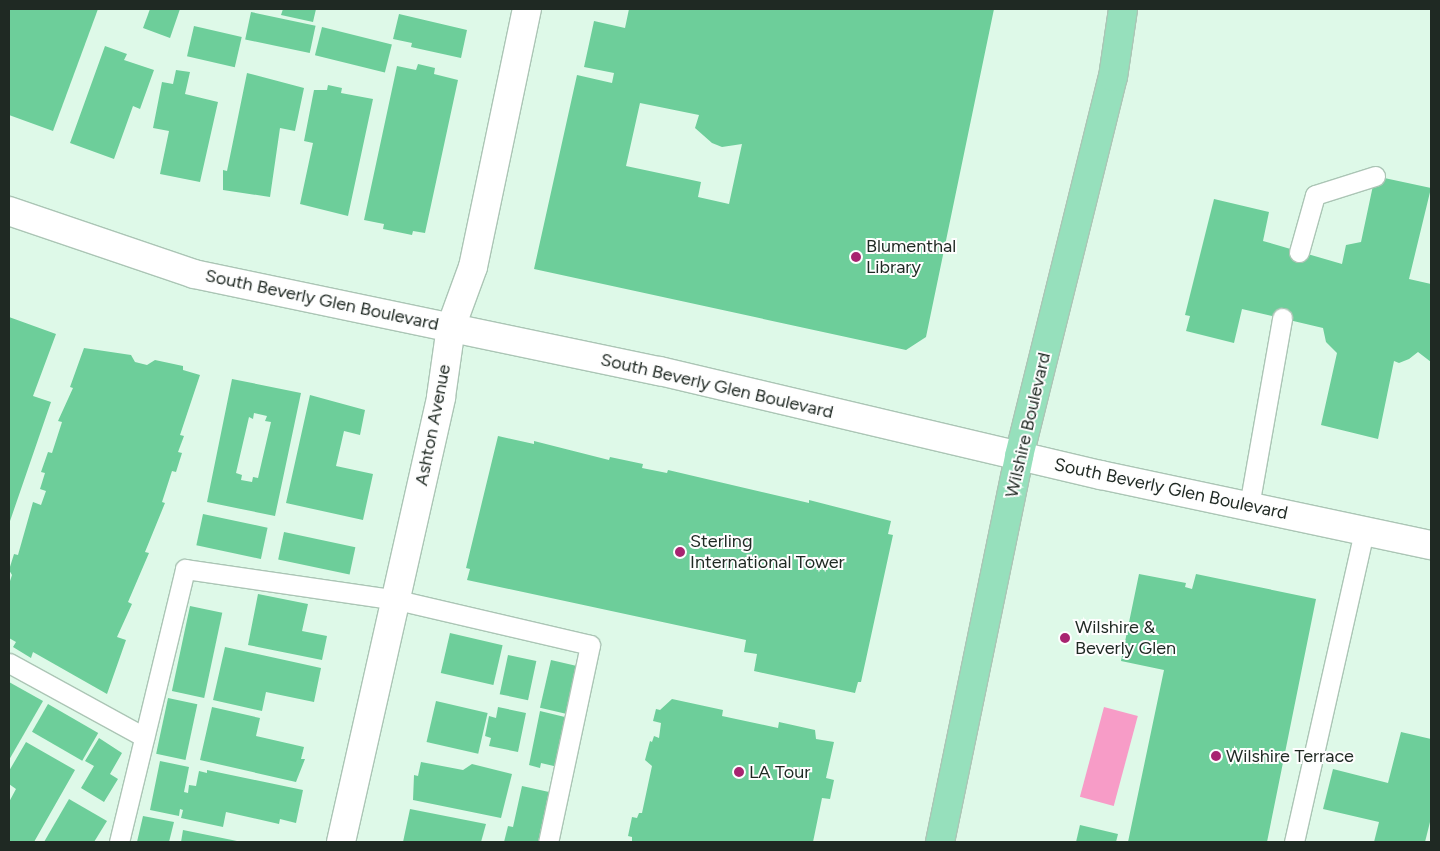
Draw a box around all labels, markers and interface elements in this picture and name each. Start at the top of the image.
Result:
place label: Blumenthal Library [866,236,956,278]
marker: Blumenthal Library [850,251,862,263]
street label: South Beverly Glen Boulevard [203,265,441,335]
street label: South Beverly Glen Boulevard [598,349,836,423]
street label: Wilshire Boulevard [1001,350,1055,500]
street label: Ashton Avenue [411,362,455,488]
street label: South Beverly Glen Boulevard [1052,454,1290,524]
place label: Sterling International Tower [690,531,845,574]
marker: Sterling International Tower [674,546,686,558]
place label: Wilshire & Beverly Glen [1075,617,1176,660]
marker: Wilshire & Beverly Glen [1059,632,1071,644]
place label: Wilshire Terrace [1226,745,1354,767]
marker: Wilshire Terrace [1210,750,1222,762]
place label: LA Tour [749,761,810,783]
marker: LA Tour [733,766,745,778]

